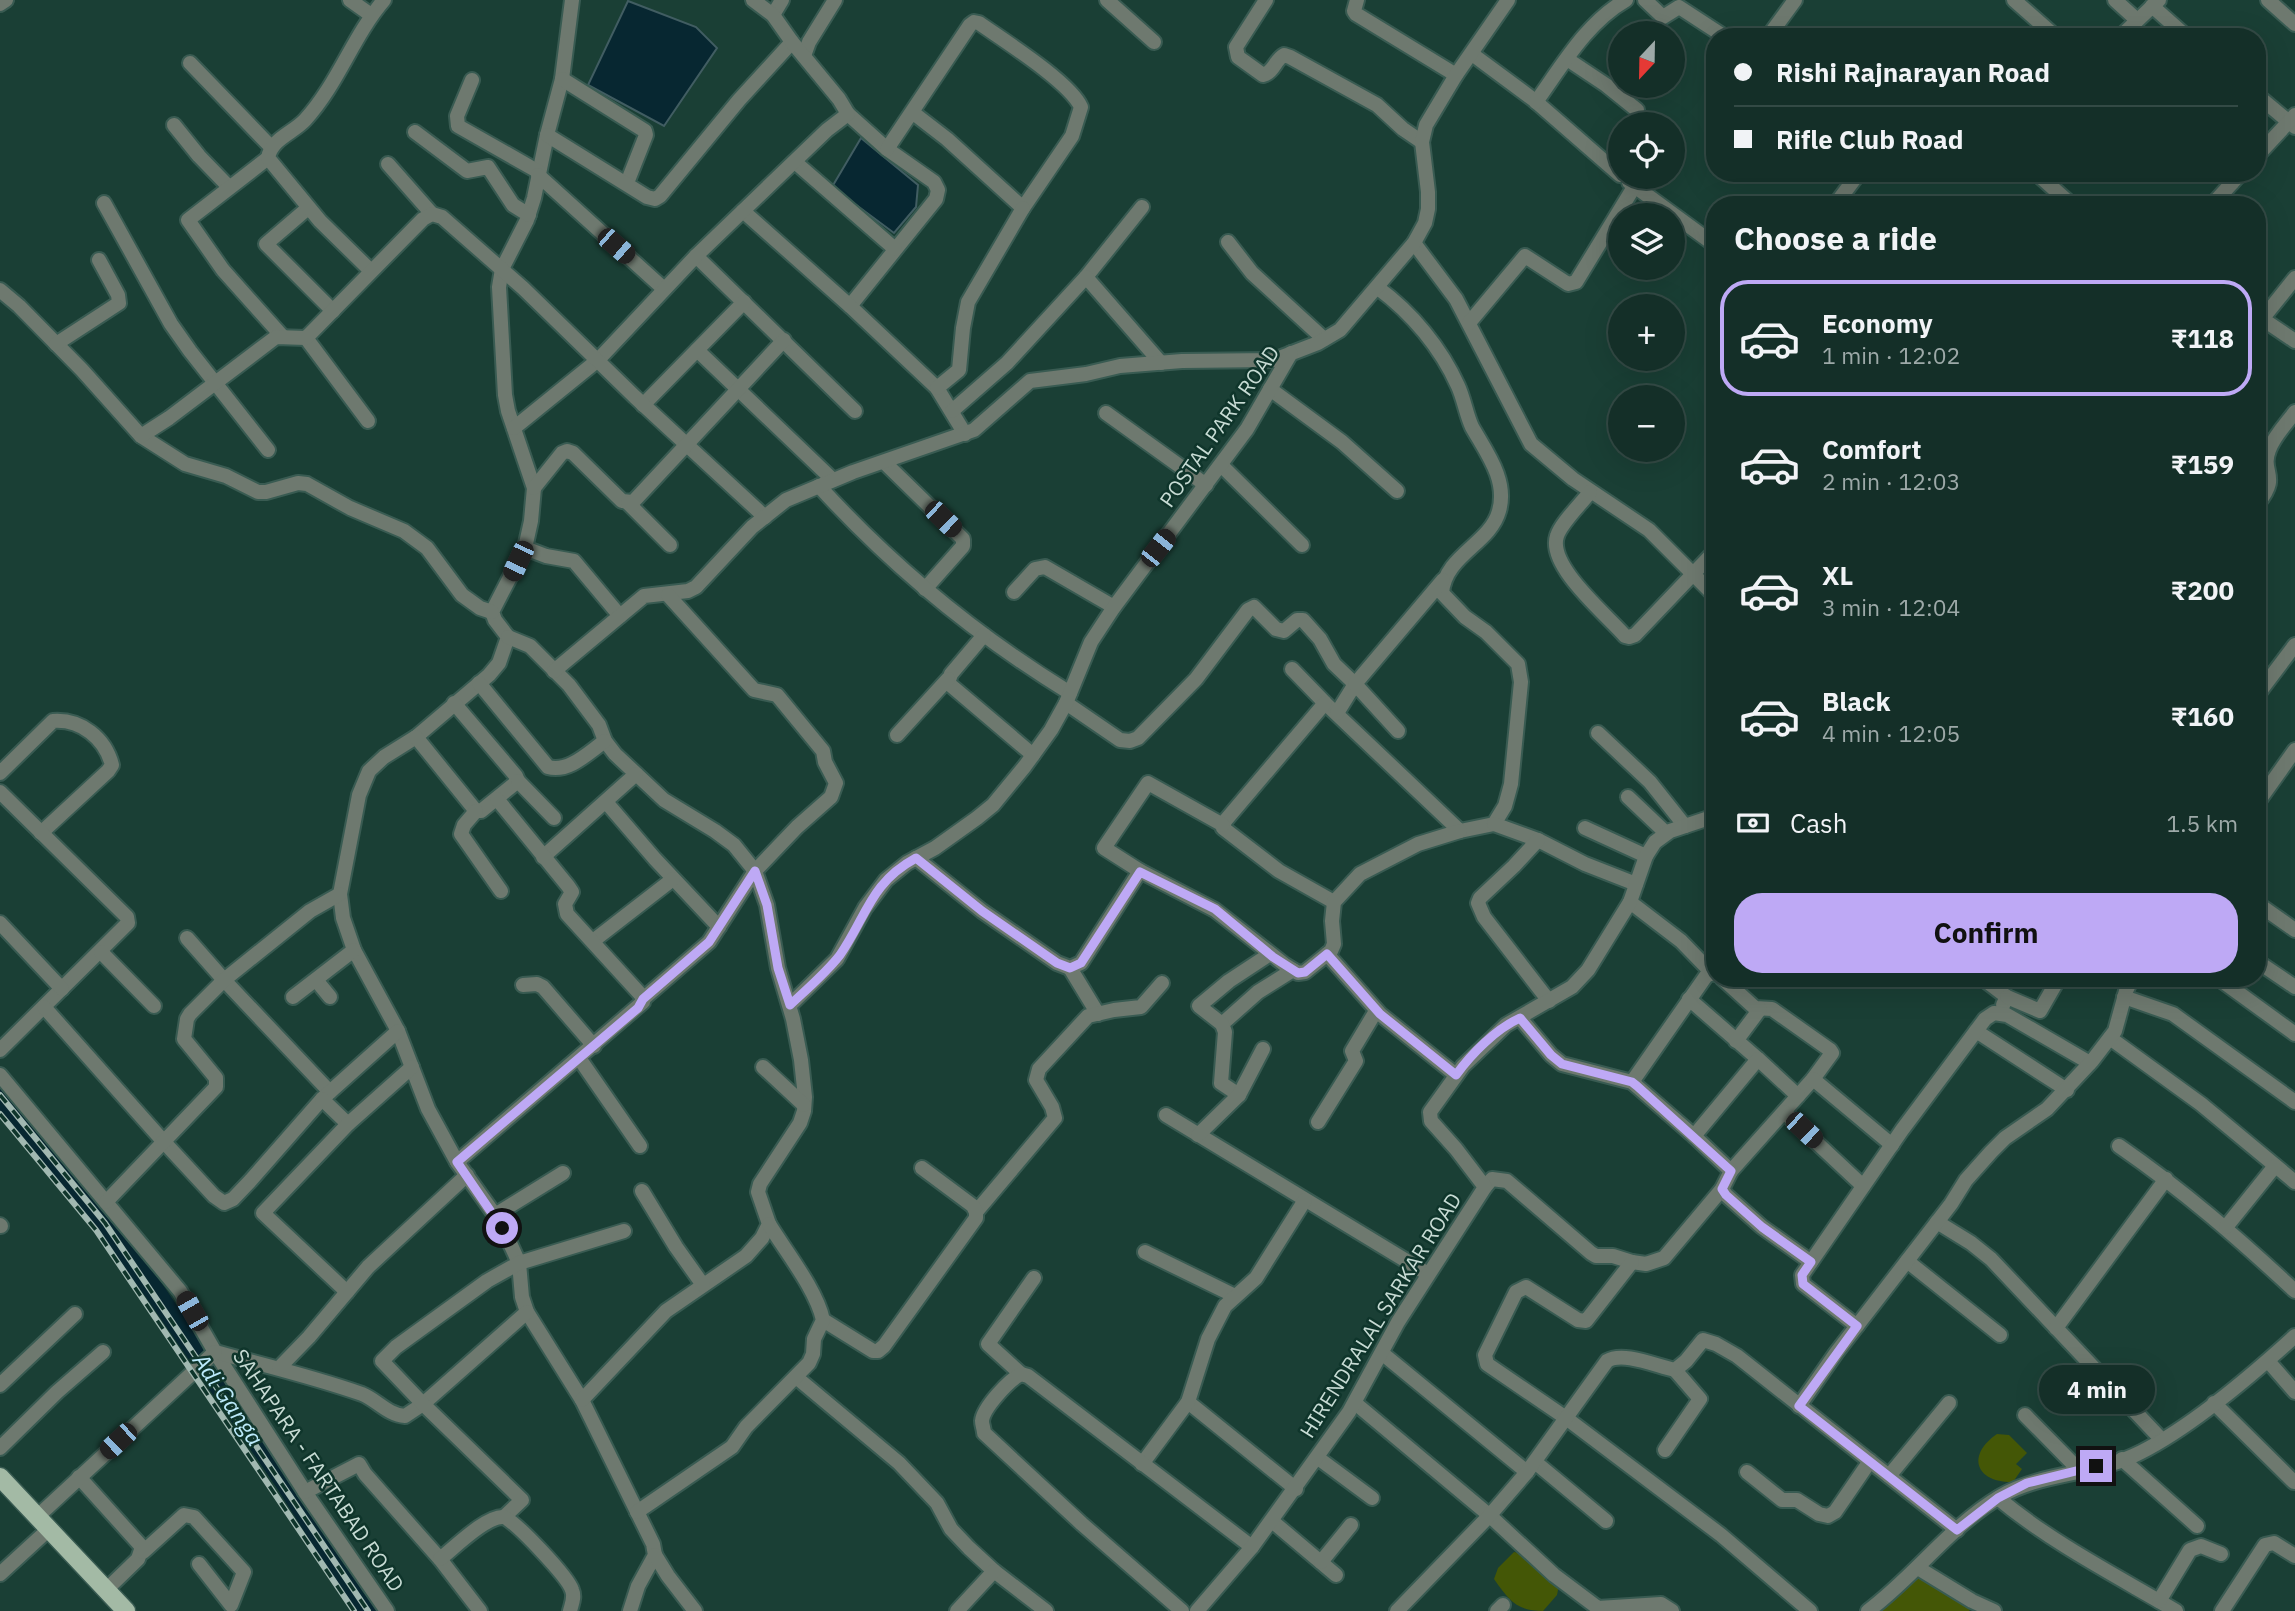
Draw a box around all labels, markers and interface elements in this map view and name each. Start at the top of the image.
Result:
north arrow [1608,21,1685,98]
map controls [1608,21,1685,462]
text: Rishi Rajnarayan Road [1776,55,2050,89]
button: locate [1608,112,1685,189]
text: Rifle Club Road [1776,122,1964,156]
button: layers [1608,203,1685,280]
text: Choose a ride [1734,217,1937,259]
car [594,224,639,268]
button: + [1608,294,1685,371]
text: Economy [1822,306,1933,340]
icon: car [1738,307,1801,370]
text: ₹118 [2171,321,2234,355]
street label: POSTAL PARK ROAD [1153,340,1285,512]
text: 1 min · 12:02 [1822,340,1960,370]
button: − [1608,385,1685,462]
text: Comfort [1822,432,1921,466]
icon: car [1738,433,1801,496]
text: ₹159 [2171,447,2234,481]
text: 2 min · 12:03 [1822,466,1960,496]
car [921,497,966,541]
car [1137,525,1180,571]
car [500,538,537,584]
text: XL [1822,558,1853,592]
icon: car [1738,559,1801,622]
text: ₹200 [2171,573,2234,607]
text: 3 min · 12:04 [1822,592,1960,622]
text: Black [1822,684,1890,718]
icon: car [1738,685,1801,748]
text: ₹160 [2171,699,2234,733]
text: 4 min · 12:05 [1822,718,1960,748]
icon: cash [1734,804,1772,842]
text: Cash [1790,806,1847,840]
text: 1.5 km [2167,808,2238,838]
button: Confirm [1734,893,2238,973]
car [1782,1108,1827,1152]
street label: HIRENDRALAL SARKAR ROAD [1293,1187,1467,1443]
route start [486,1212,518,1244]
car [173,1288,212,1334]
street label: SAHAPARA - FARTABAD ROAD [227,1343,411,1597]
water label: Adi Ganga [187,1346,271,1451]
callout: 4 min [2038,1364,2154,1414]
text: 4 min [2067,1374,2127,1404]
car [96,1419,141,1463]
route end [2080,1450,2112,1482]

